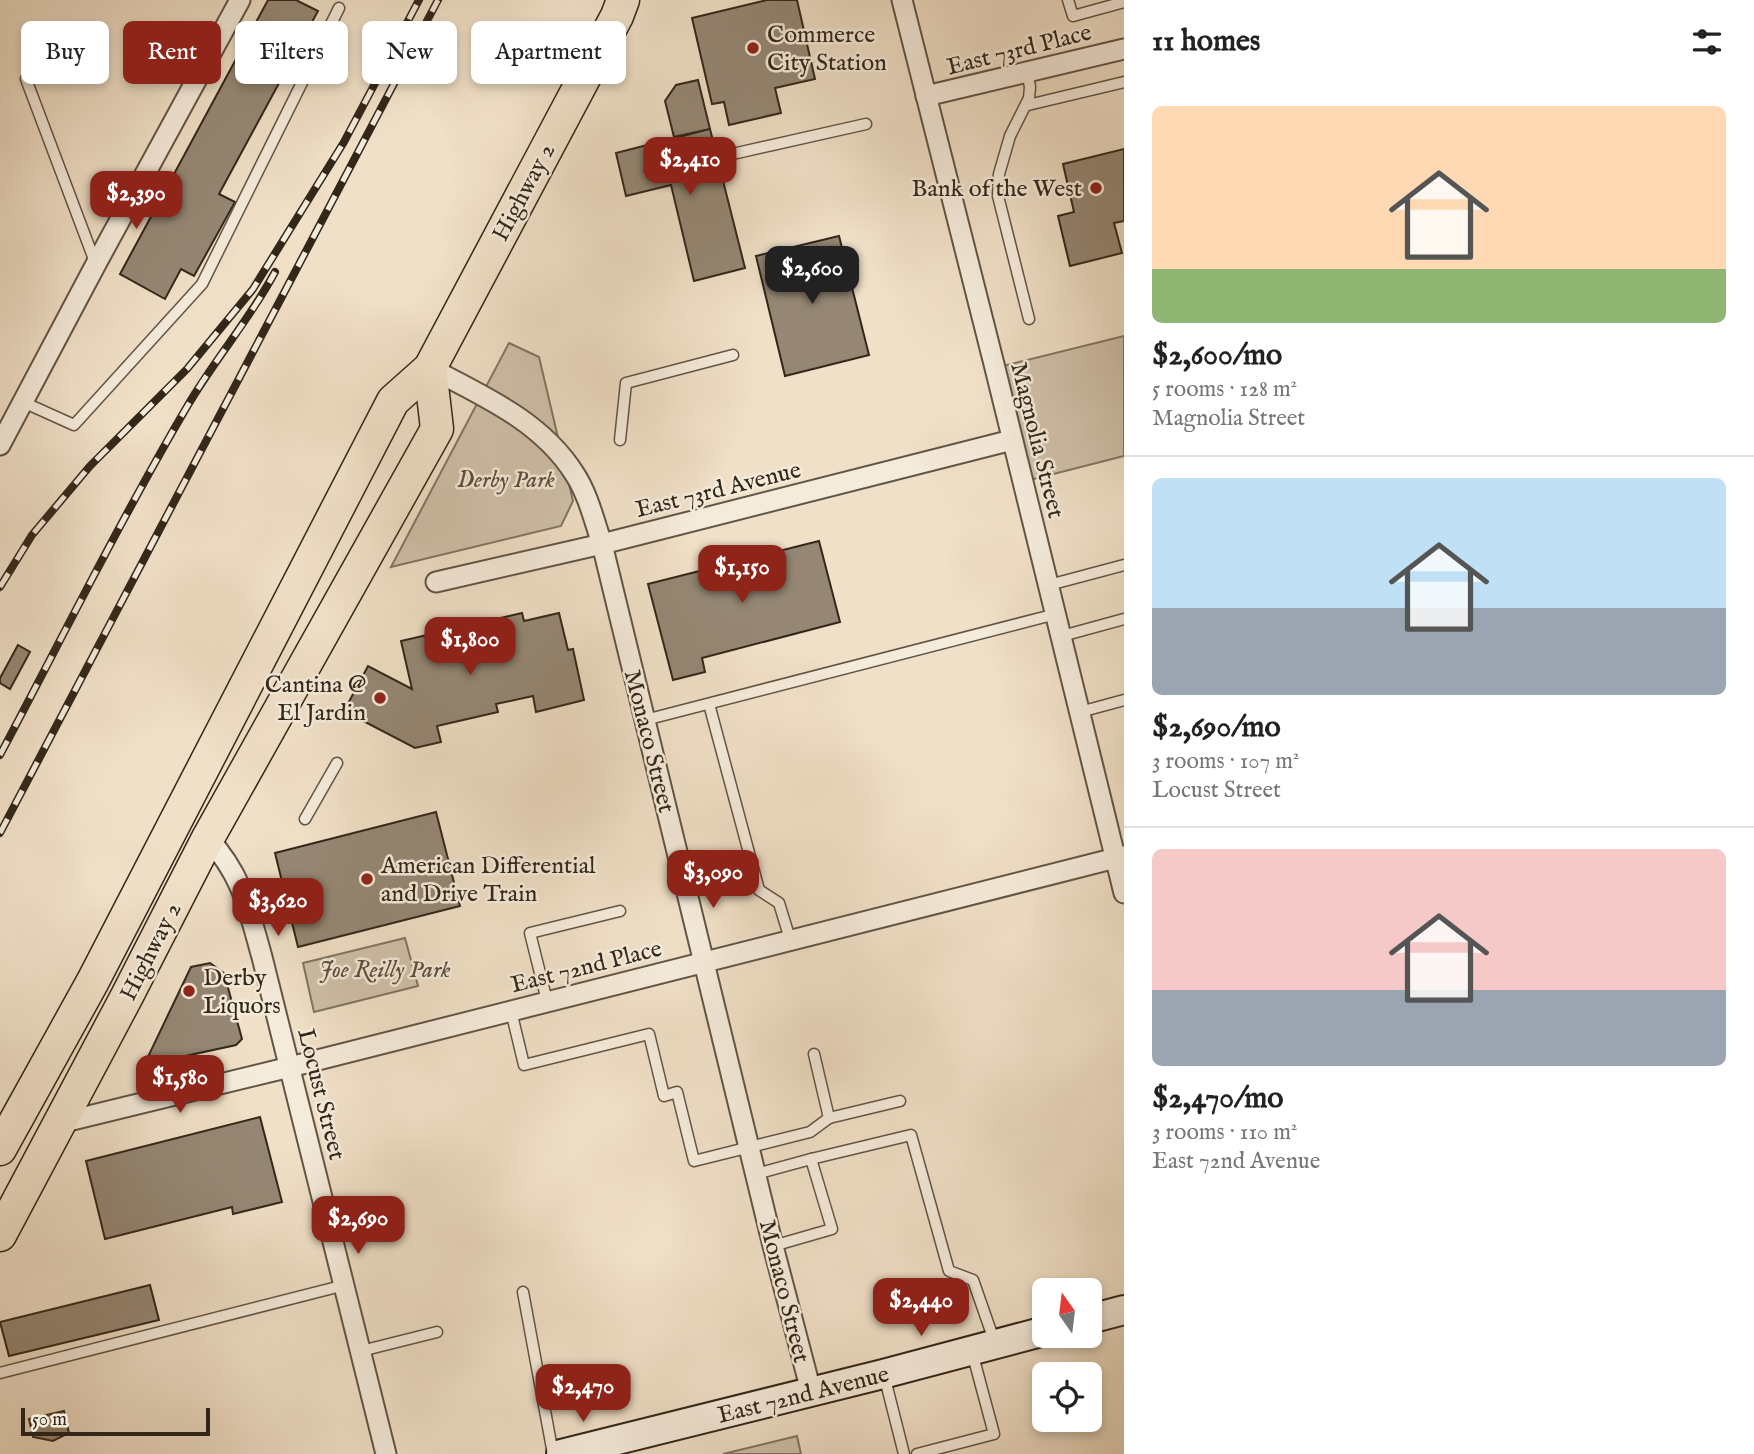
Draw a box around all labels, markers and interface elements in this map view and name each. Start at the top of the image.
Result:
street label: East 73rd Place [944,18,1095,83]
place label: Commerce City Station [767,20,887,79]
chip: Buy [21,21,109,84]
chip: Rent [123,21,221,84]
chip: Filters [235,21,348,84]
chip: New [362,21,457,84]
chip: Apartment [471,21,626,84]
text: 11 homes [1152,23,1260,61]
icon: filters [1688,23,1726,61]
marker: Commerce City Station [745,40,761,56]
street label: Highway 2 [486,138,563,247]
pin: $2,410 [633,138,747,197]
text: $2,410 [659,145,721,174]
icon: home [1376,152,1502,278]
pin: $2,390 [79,172,193,231]
place label: Bank of the West [912,174,1082,205]
text: $2,390 [106,179,166,208]
marker: Bank of the West [1088,180,1104,196]
pin: $2,600 [755,246,869,306]
text: $2,600 [781,254,843,283]
text: $2,600/mo [1152,337,1282,375]
street label: Magnolia Street [1002,359,1071,522]
text: 5 rooms · 128 m² [1152,375,1297,404]
text: Magnolia Street [1152,404,1305,433]
street label: East 73rd Avenue [632,455,804,526]
park label: Derby Park [457,465,555,496]
icon: home [1376,524,1502,650]
pin: $1,150 [685,546,799,605]
text: $1,150 [714,553,770,582]
pin: $1,800 [413,618,527,677]
text: $1,800 [440,625,500,654]
street label: Monaco Street [616,667,681,816]
place label: Cantina @ El Jardin [265,670,366,729]
marker: Cantina @ El Jardin [372,690,388,706]
text: $2,690/mo [1152,709,1281,747]
text: 3 rooms · 107 m² [1152,747,1300,776]
text: Locust Street [1152,776,1281,805]
pin: $3,090 [656,850,770,910]
place label: American Differential and Drive Train [380,851,596,910]
text: $3,090 [683,858,743,887]
marker: American Differential and Drive Train [359,871,375,887]
pin: $3,620 [221,878,335,938]
text: $3,620 [248,886,308,915]
icon: home [1376,895,1502,1021]
street label: Highway 2 [113,897,189,1006]
street label: East 72nd Place [508,934,665,1001]
park label: Joe Reilly Park [319,955,451,986]
place label: Derby Liquors [203,963,281,1022]
marker: Derby Liquors [181,983,197,999]
street label: Locust Street [289,1025,352,1163]
pin: $1,580 [123,1056,237,1115]
text: $1,580 [152,1063,208,1092]
text: $2,470/mo [1152,1080,1283,1118]
text: 3 rooms · 110 m² [1152,1118,1297,1147]
text: East 72nd Avenue [1152,1147,1320,1176]
pin: $2,690 [301,1196,415,1256]
text: $2,690 [328,1204,388,1233]
street label: Monaco Street [751,1217,816,1366]
pin: $2,440 [864,1278,978,1338]
north arrow [1032,1278,1102,1348]
map controls [1032,1278,1102,1432]
text: $2,440 [889,1286,953,1315]
street label: East 72nd Avenue [714,1359,892,1432]
button: locate [1032,1362,1102,1432]
pin: $2,470 [526,1364,640,1424]
text: $2,470 [552,1372,614,1401]
scale bar [21,1405,210,1437]
text: 50 m [32,1408,67,1432]

